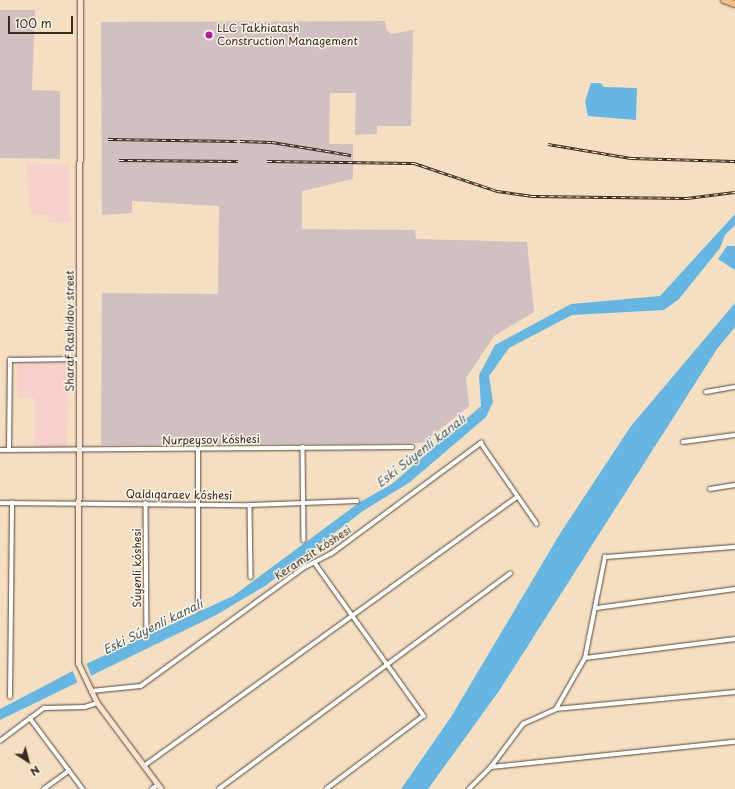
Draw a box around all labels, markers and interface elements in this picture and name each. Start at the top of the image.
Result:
scale bar [10,8,75,34]
text: 100 m [15,14,52,32]
place label: LLC Takhiatash Construction Management [217,22,358,48]
marker: LLC Takhiatash Construction Management [204,30,214,40]
street label: Sharaf Rashidov street [63,270,77,392]
water label: Eski Súyenli kanalı [374,412,468,490]
street label: Nurpeysov kóshesi [162,433,260,447]
street label: Qaldıqaraev kóshesi [126,487,232,503]
street label: Keramzit kóshesi [272,523,354,583]
street label: Súyenli kóshesi [130,528,144,608]
water label: Eski Súyenli kanalı [101,597,205,657]
north arrow [8,741,48,781]
text: N [27,762,44,781]

